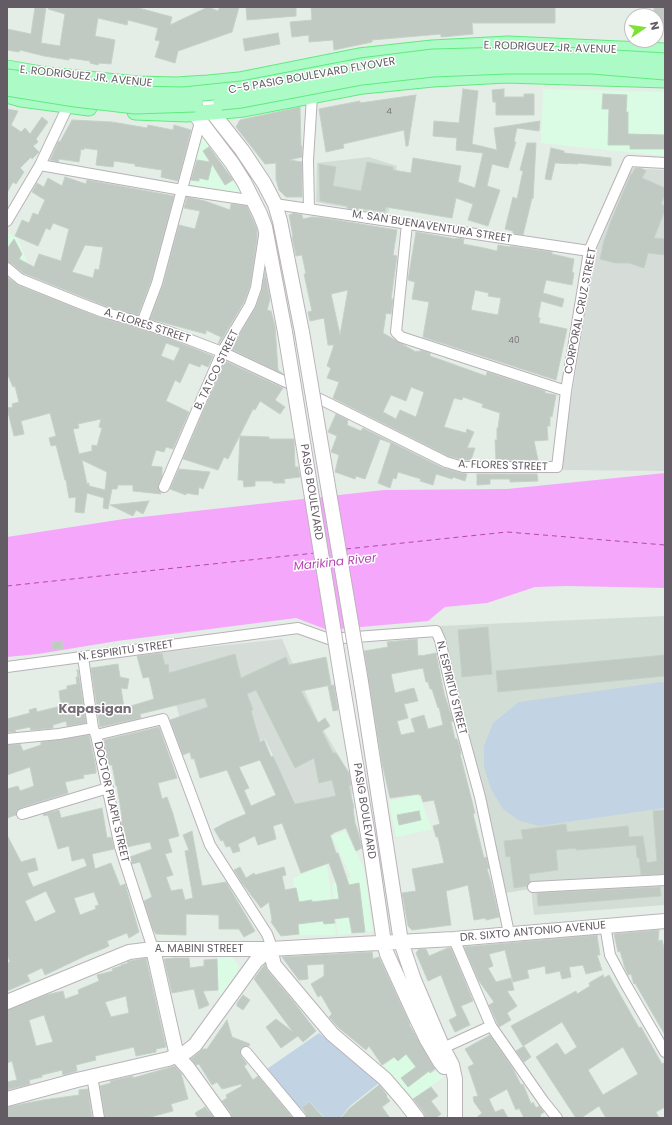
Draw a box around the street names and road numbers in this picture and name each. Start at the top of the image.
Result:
street label: E. RODRIGUEZ JR. AVENUE [483,39,617,57]
street label: C-5 PASIG BOULEVARD FLYOVER [227,55,397,97]
street label: E. RODRIGUEZ JR. AVENUE [19,63,153,91]
street label: M. SAN BUENAVENTURA STREET [351,208,513,246]
street label: CORPORAL CRUZ STREET [562,247,600,375]
street label: A. FLORES STREET [102,306,192,346]
street label: B. TATCO STREET [192,328,242,412]
street label: PASIG BOULEVARD [297,443,325,541]
street label: A. FLORES STREET [458,458,548,474]
street label: N. ESPIRITU STREET [77,638,175,664]
street label: N. ESPIRITU STREET [433,640,469,736]
street label: DOCTOR PILAPIL STREET [91,740,131,864]
street label: PASIG BOULEVARD [350,762,378,860]
street label: DR. SIXTO ANTONIO AVENUE [460,919,606,945]
street label: A. MABINI STREET [155,942,243,956]

